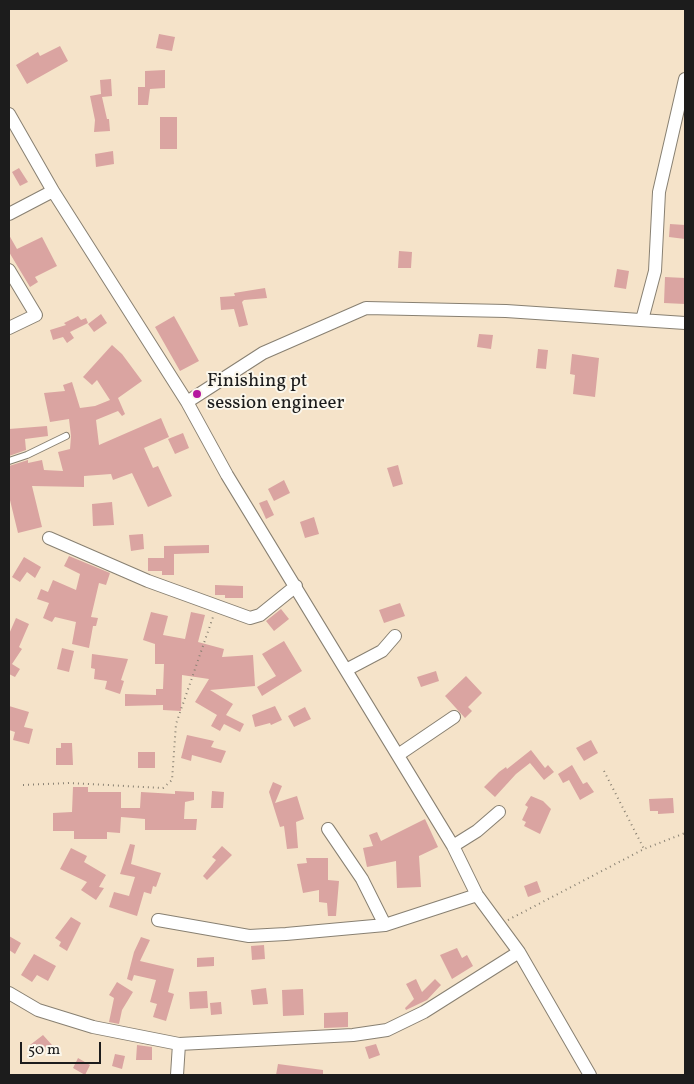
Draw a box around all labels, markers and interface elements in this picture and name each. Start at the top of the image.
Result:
place label: Finishing pt session engineer [207,372,344,416]
marker: Finishing pt session engineer [191,388,203,400]
scale bar [22,1032,104,1064]
text: 50 m [28,1040,60,1061]

